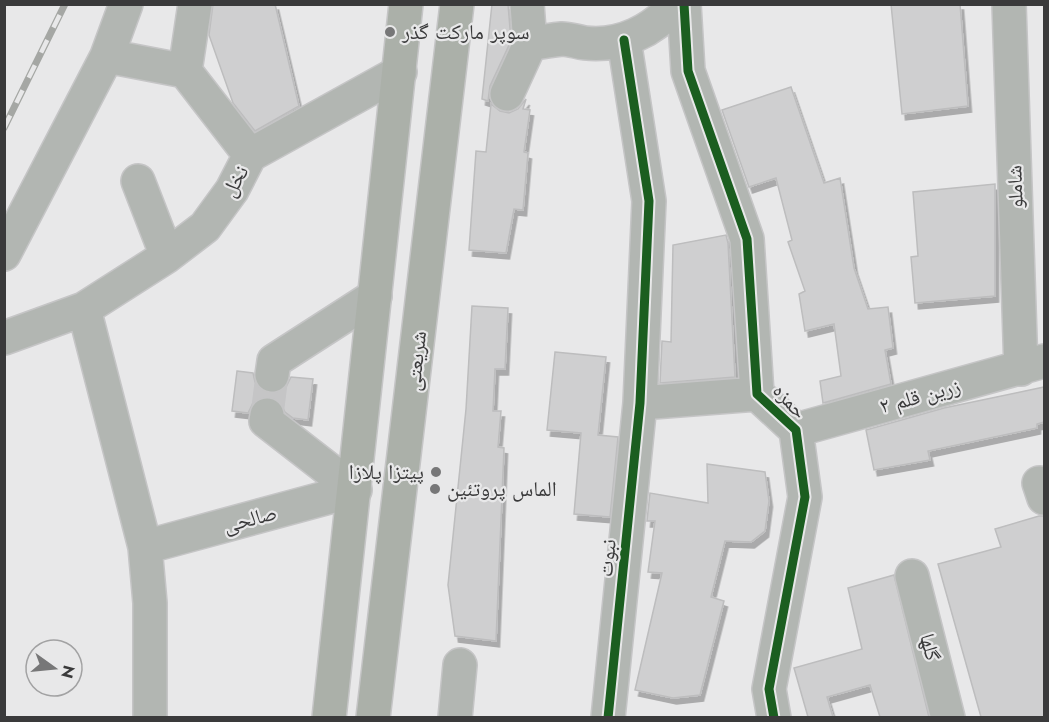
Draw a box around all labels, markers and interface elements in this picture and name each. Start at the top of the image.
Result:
place label: سوپر مارکت گذر [401,17,530,47]
marker: سوپر مارکت گذر [383,25,397,39]
street label: نخل [214,160,256,202]
street label: شاملو [999,165,1031,209]
street label: شریعتی [398,330,434,392]
street label: زرین قلم ۲ [876,371,964,421]
street label: حمزه [766,376,814,426]
place label: پیتزا پلازا [349,457,424,487]
marker: پیتزا پلازا [429,465,443,479]
place label: الماس پروتئین [447,474,557,504]
marker: الماس پروتئین [428,482,442,496]
street label: صالحی [220,497,280,541]
street label: نبوت [590,538,624,578]
street label: گلها [912,630,948,664]
north arrow [24,638,84,698]
text: N [55,663,81,681]

